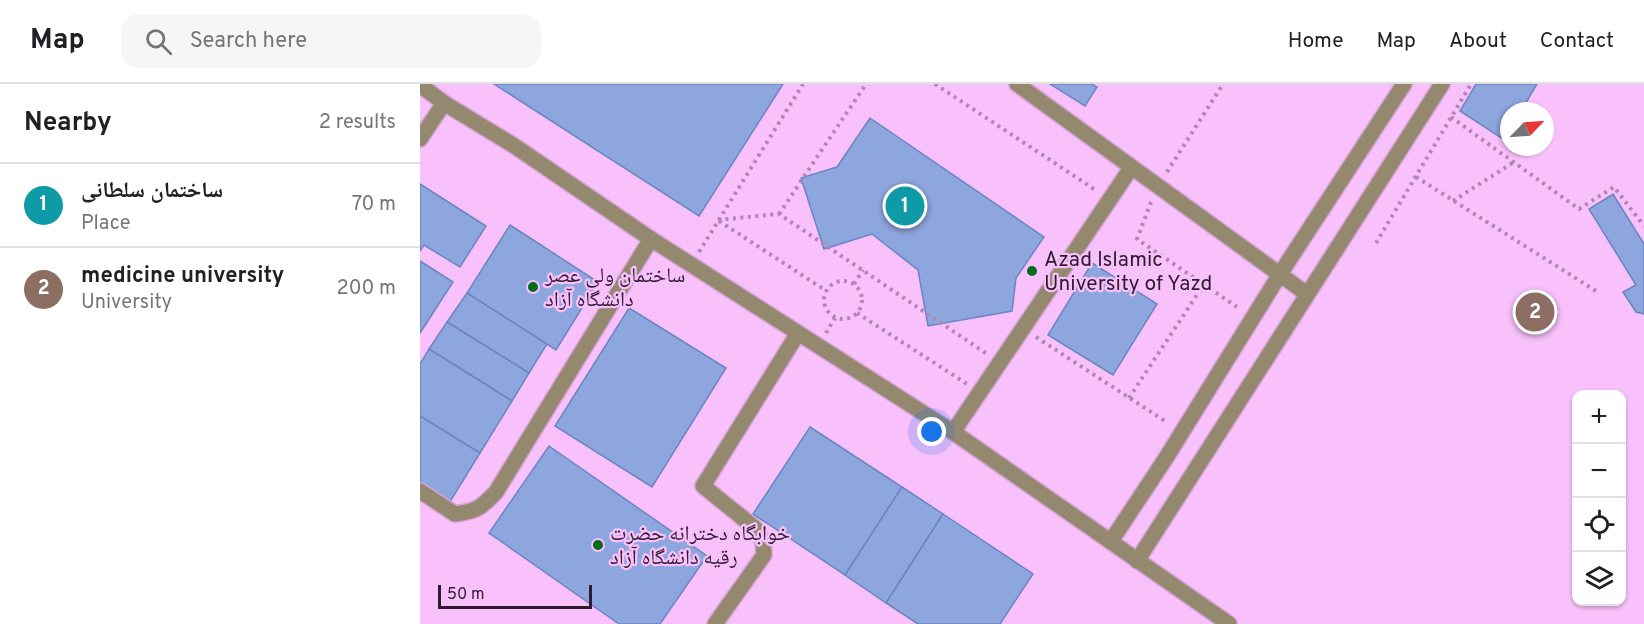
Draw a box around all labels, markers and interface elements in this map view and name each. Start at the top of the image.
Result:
search box [121,14,541,68]
text: Map [30,23,85,59]
icon: search [142,25,175,58]
text: Search here [190,28,307,55]
text: Home [1288,28,1344,55]
text: Map [1377,28,1416,55]
text: About [1449,28,1507,55]
text: Contact [1540,28,1614,55]
north arrow [1500,102,1554,156]
text: Nearby [24,107,112,140]
text: 2 results [319,110,396,136]
text: ساختمان سلطانی [81,178,223,205]
pin: 1 [886,184,924,228]
text: 1 [40,192,48,218]
text: 70 m [352,192,396,218]
text: Place [81,211,131,237]
place label: Azad Islamic University of Yazd [1044,247,1212,298]
text: medicine university [81,263,284,290]
place label: ساختمان ولی عصر دانشگاه آزاد [544,263,685,314]
marker: Azad Islamic University of Yazd [1025,264,1039,278]
text: 2 [37,276,50,302]
text: 200 m [337,276,396,302]
marker: ساختمان ولی عصر دانشگاه آزاد [526,280,540,294]
text: University [81,290,172,316]
pin: 2 [1516,290,1554,334]
map controls [1572,390,1626,606]
button: + [1572,390,1626,444]
your location [917,417,946,446]
button: − [1572,444,1626,498]
button: locate [1572,498,1626,552]
place label: خوابگاه دخترانه حضرت رقیه دانشگاه آزاد [610,521,790,572]
marker: خوابگاه دخترانه حضرت رقیه دانشگاه آزاد [591,538,605,552]
button: layers [1572,552,1626,606]
scale bar [438,582,592,610]
text: 50 m [447,585,485,605]

